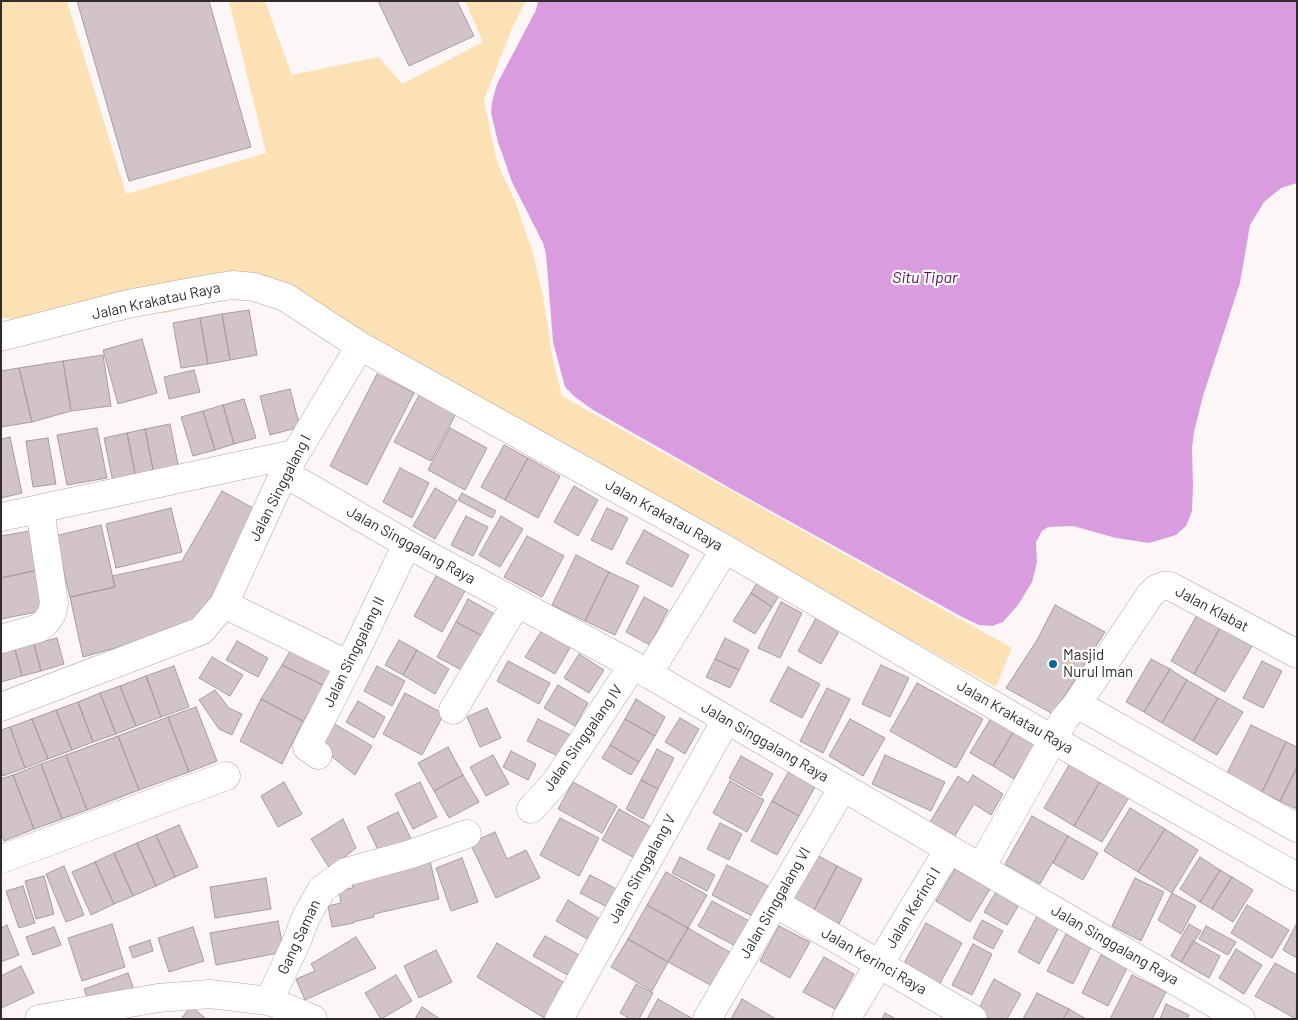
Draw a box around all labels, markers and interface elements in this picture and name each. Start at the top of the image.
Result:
water label: Situ Tipar [892,268,958,288]
street label: Jalan Krakatau Raya [90,279,222,323]
street label: Jalan Singgalang I [245,432,315,544]
street label: Jalan Krakatau Raya [602,475,726,555]
street label: Jalan Singgalang Raya [344,502,478,588]
street label: Jalan Klabat [1172,582,1252,636]
street label: Jalan Singgalang II [319,594,389,710]
place label: Masjid Nurul Iman [1063,646,1133,681]
marker: Masjid Nurul Iman [1047,658,1059,670]
street label: Jalan Krakatau Raya [954,676,1076,758]
street label: Jalan Singgalang IV [540,681,626,795]
street label: Jalan Singgalang Raya [698,698,832,786]
street label: Jalan Singgalang V [605,811,679,927]
street label: Jalan Singgalang VI [736,844,814,962]
street label: Jalan Kerinci I [882,864,944,952]
street label: Gang Saman [274,897,324,977]
street label: Jalan Singgalang Raya [1048,901,1182,989]
street label: Jalan Kerinci Raya [818,924,930,998]

